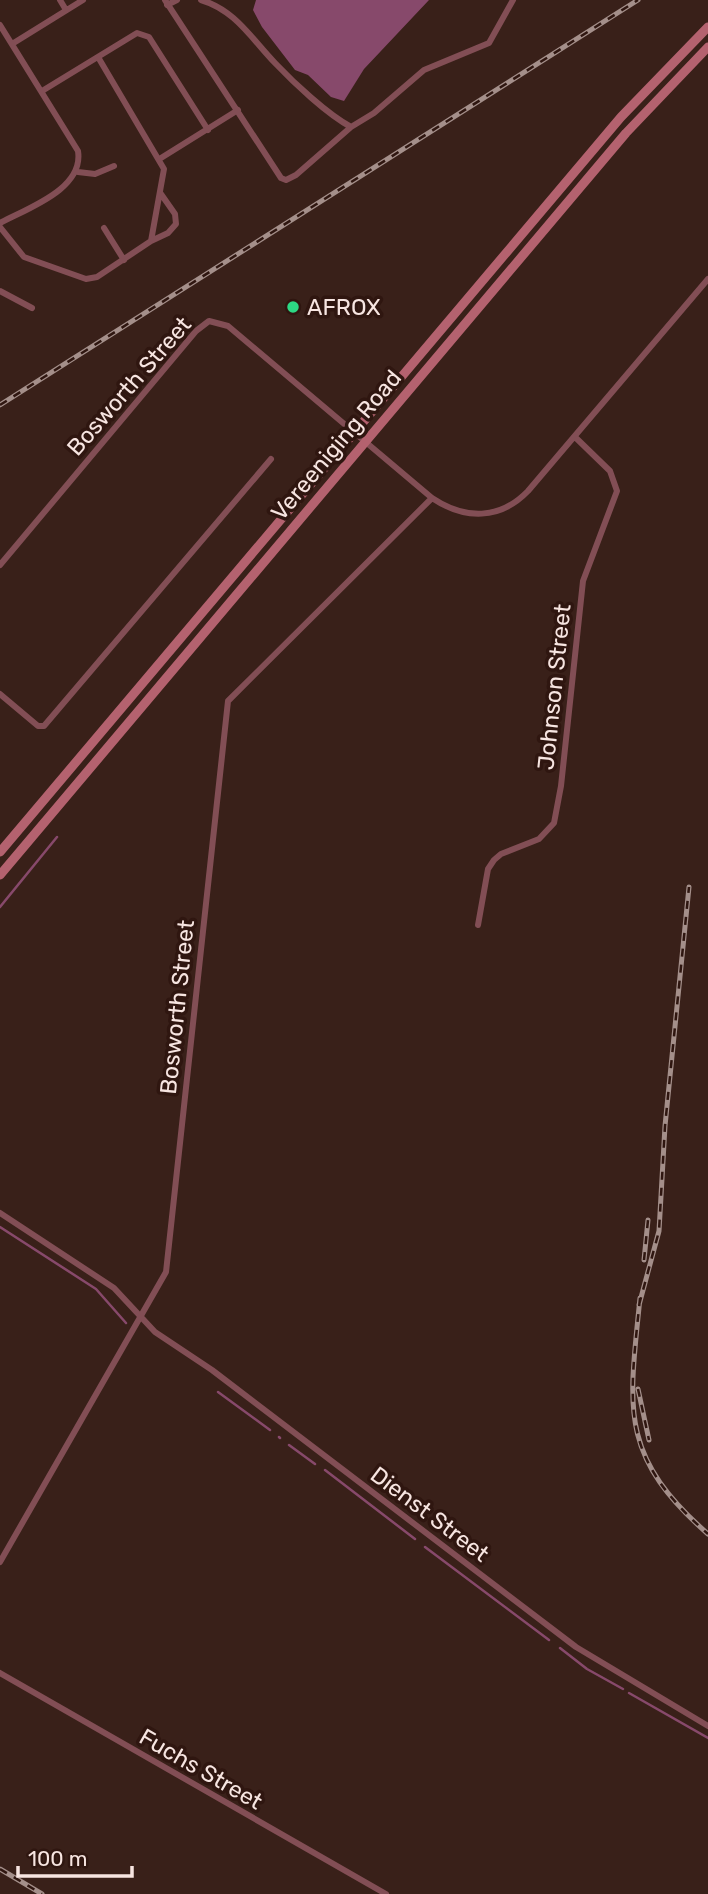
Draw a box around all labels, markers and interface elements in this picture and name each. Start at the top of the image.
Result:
place label: AFROX [307,293,381,321]
marker: AFROX [285,299,301,315]
street label: Bosworth Street [61,311,197,461]
street label: Vereeniging Road [265,364,407,526]
street label: Johnson Street [531,603,577,771]
street label: Bosworth Street [154,918,200,1096]
street label: Dienst Street [365,1460,495,1568]
street label: Fuchs Street [134,1722,268,1816]
scale bar [18,1834,131,1878]
text: 100 m [28,1846,87,1871]

